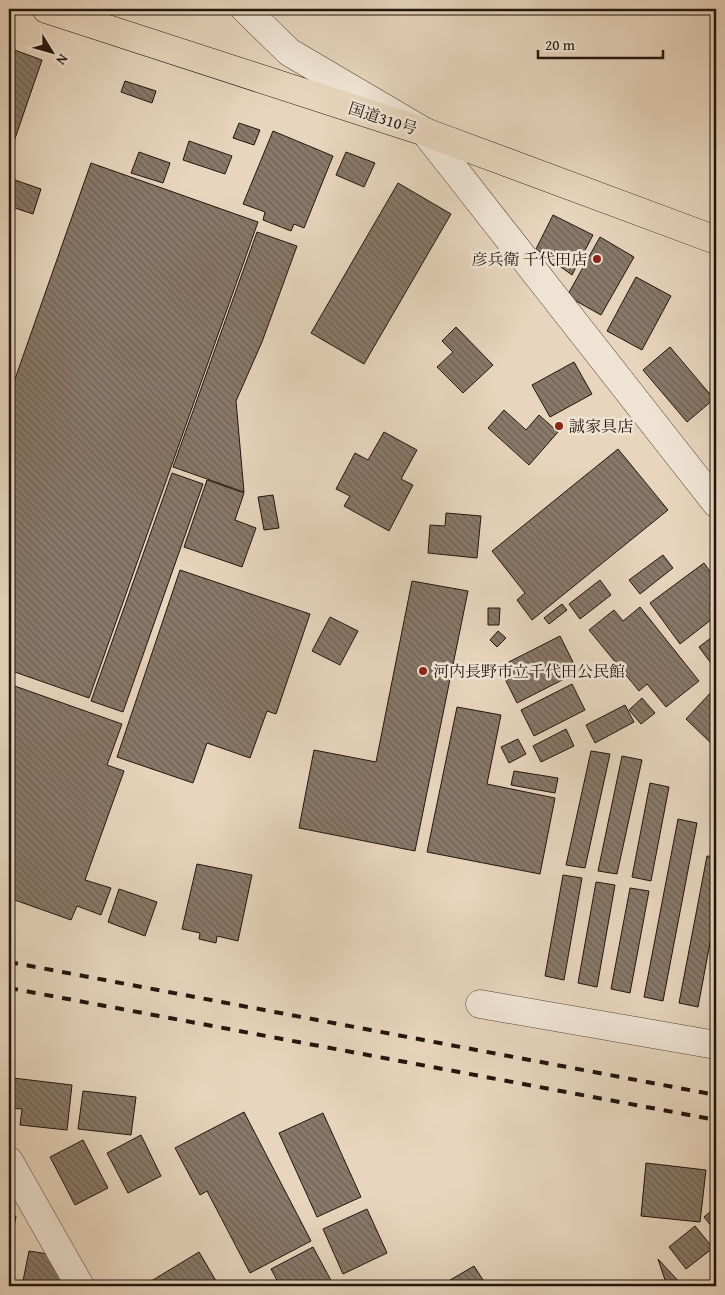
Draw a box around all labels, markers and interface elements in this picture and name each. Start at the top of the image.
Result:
north arrow [28,28,78,78]
scale bar [538,28,662,60]
text: 20 m [545,34,576,55]
text: N [51,50,73,70]
street label: 国道310号 [345,96,421,140]
place label: 彦兵衛 千代田店 [471,247,587,271]
marker: 彦兵衛 千代田店 [591,253,603,265]
place label: 誠家具店 [569,414,633,438]
marker: 誠家具店 [553,420,565,432]
place label: 河内長野市立千代田公民館 [433,659,625,683]
marker: 河内長野市立千代田公民館 [417,665,429,677]

